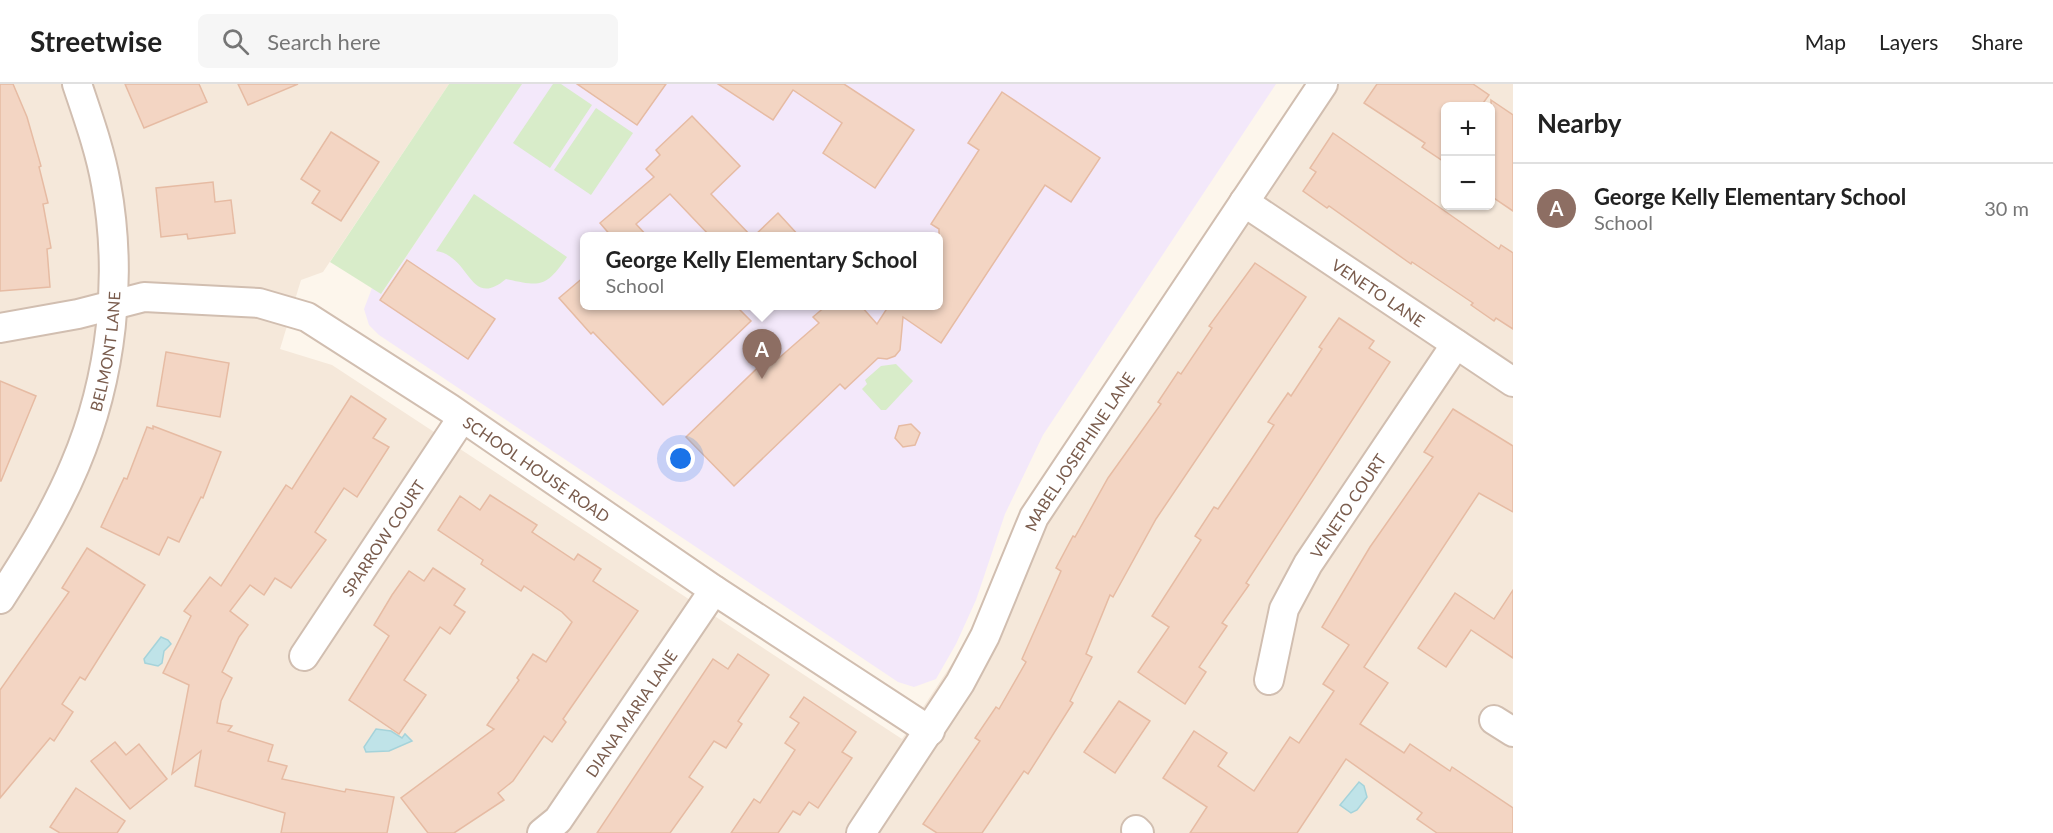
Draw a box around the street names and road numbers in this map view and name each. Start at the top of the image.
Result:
street label: VENETO LANE [1328,254,1429,330]
street label: BELMONT LANE [85,291,123,413]
street label: MABEL JOSEPHINE LANE [1020,368,1138,534]
street label: SCHOOL HOUSE ROAD [460,412,614,525]
street label: VENETO COURT [1305,449,1389,561]
street label: SPARROW COURT [337,476,428,599]
street label: DIANA MARIA LANE [581,646,680,780]

